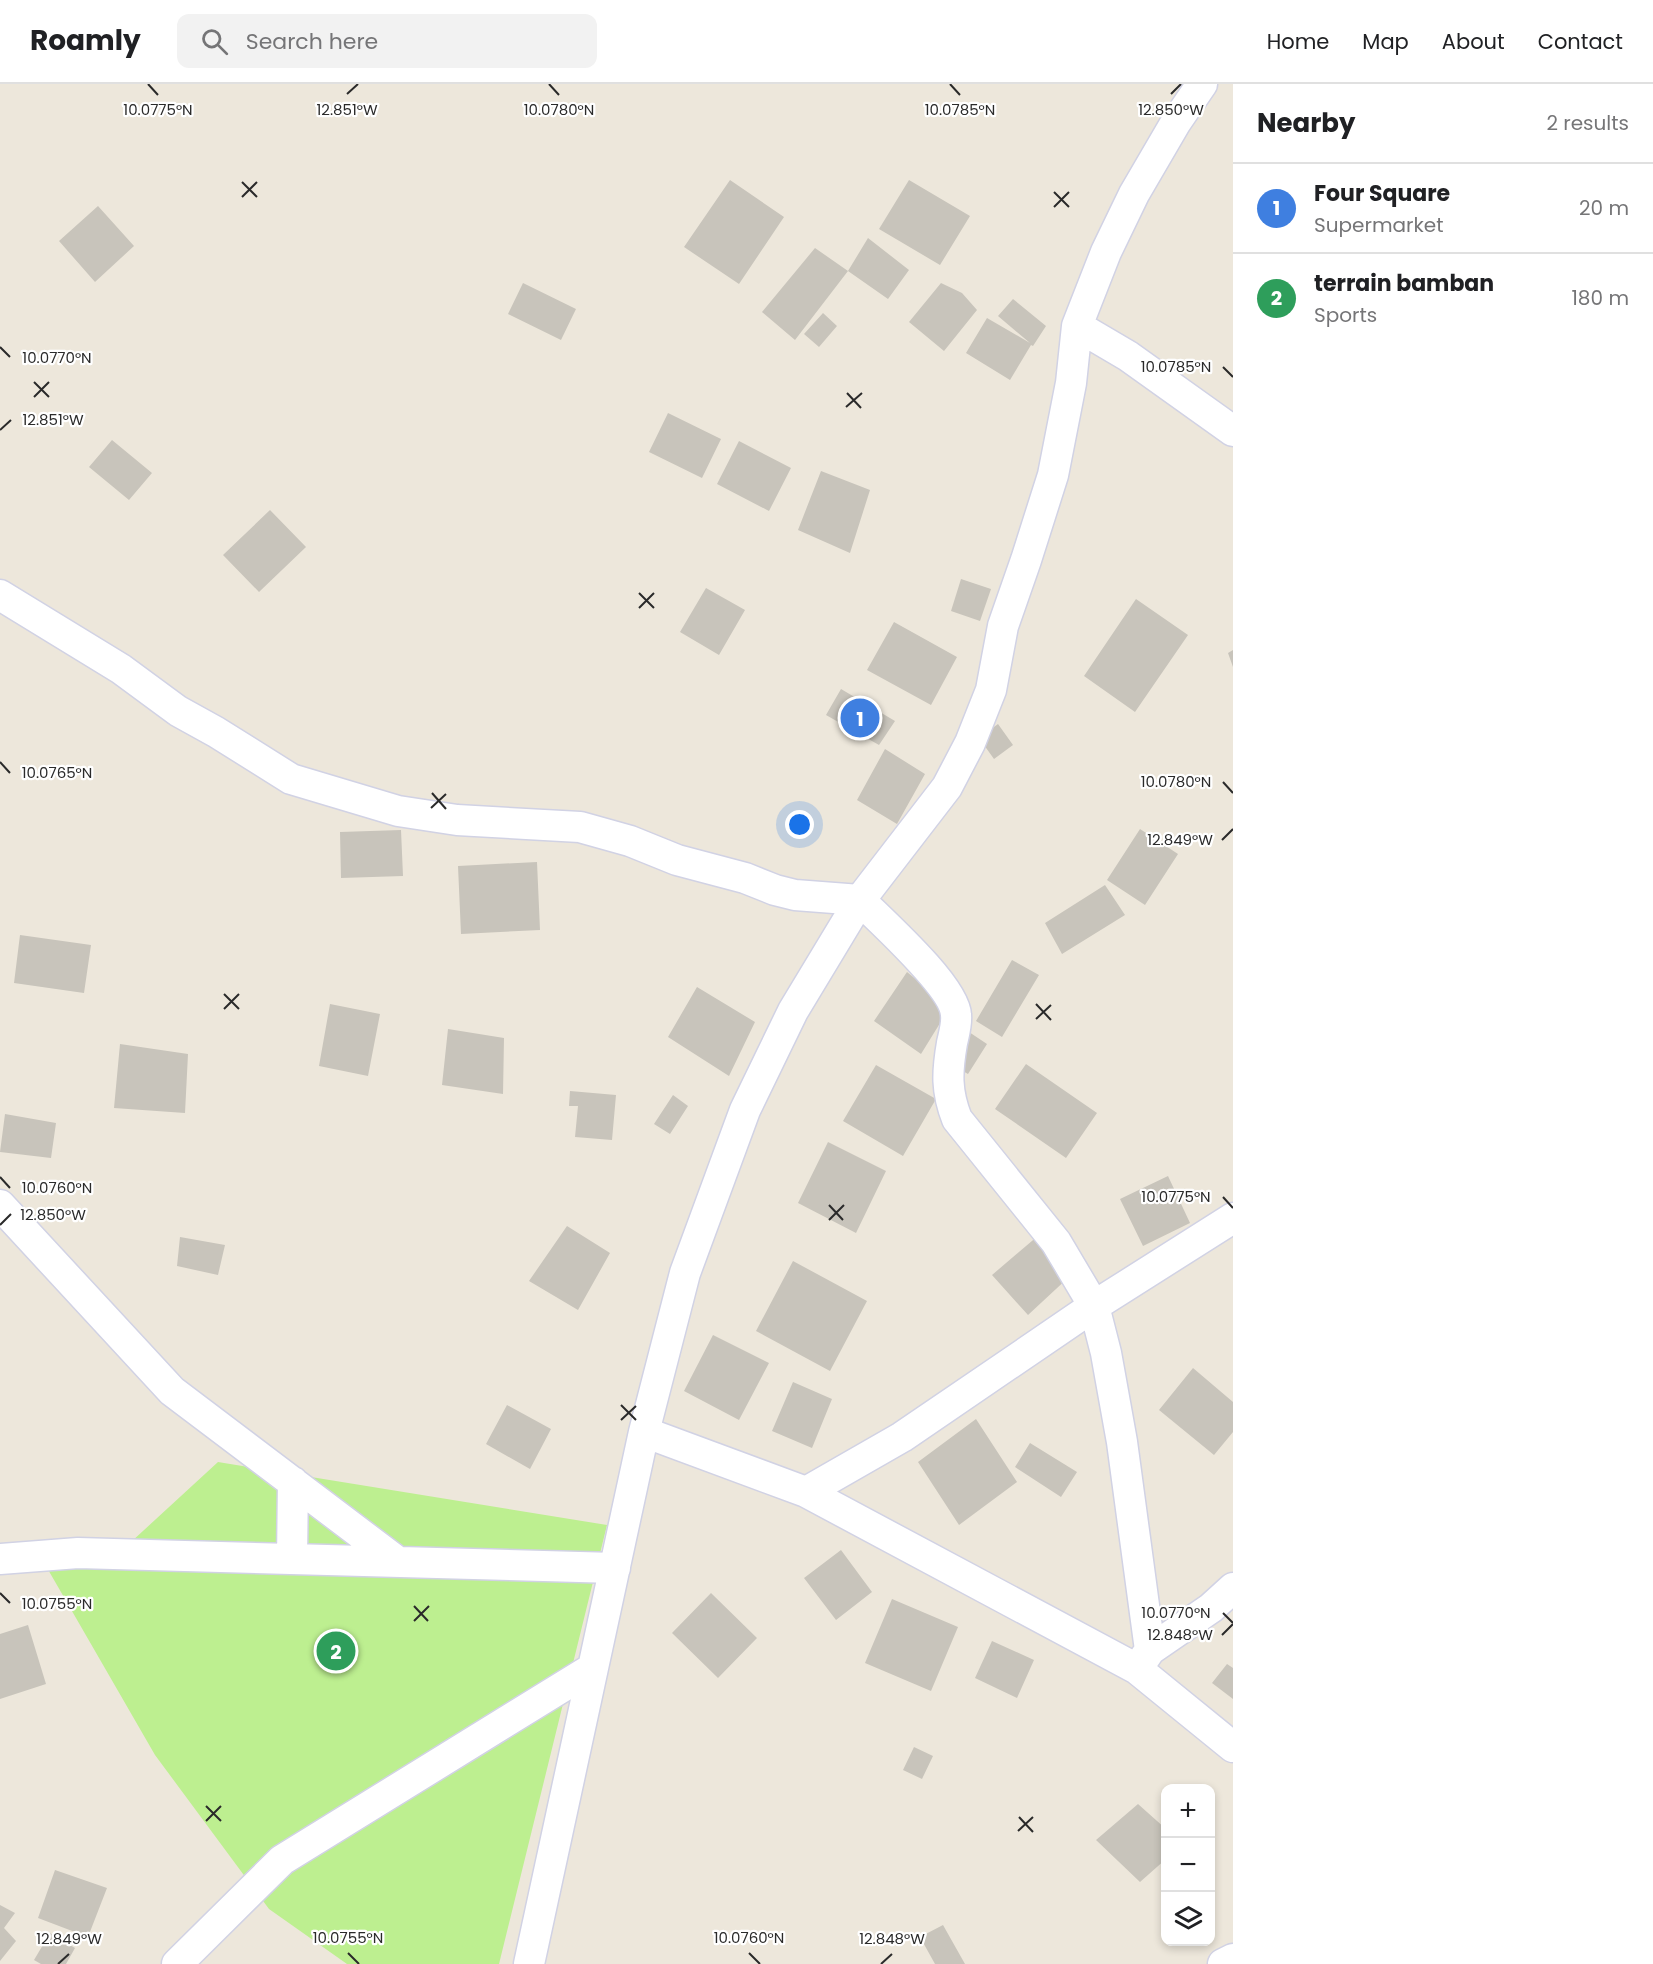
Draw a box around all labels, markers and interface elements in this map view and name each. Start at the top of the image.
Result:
search box [177,14,597,68]
text: Roamly [30,21,141,60]
icon: search [198,25,231,58]
text: Search here [246,26,378,57]
text: Home [1267,27,1329,56]
text: Map [1362,27,1409,56]
text: About [1442,27,1505,56]
text: Contact [1538,27,1623,56]
text: 10.0775°N [123,99,193,120]
text: 12.851°W [316,99,378,120]
text: 10.0780°N [524,99,594,120]
text: 10.0785°N [925,99,995,120]
text: 12.850°W [1138,99,1204,120]
text: Nearby [1257,105,1355,141]
text: 2 results [1546,109,1629,137]
text: Four Square [1314,178,1450,209]
text: 1 [1273,194,1280,222]
text: 20 m [1579,194,1629,222]
text: Supermarket [1314,211,1443,239]
text: terrain bamban [1314,268,1494,299]
text: 2 [1271,284,1282,312]
text: 180 m [1571,284,1629,312]
text: Sports [1314,301,1377,329]
text: 10.0770°N [22,347,92,368]
text: 10.0785°N [1141,356,1211,377]
text: 12.851°W [22,409,84,430]
pin: 1 [840,696,880,740]
text: 10.0765°N [22,762,92,783]
text: 10.0780°N [1141,771,1211,792]
your location [785,810,814,839]
text: 12.849°W [1147,829,1213,850]
text: 10.0760°N [22,1177,92,1198]
text: 10.0775°N [1141,1186,1211,1207]
text: 12.850°W [20,1204,86,1225]
text: 10.0755°N [22,1593,92,1614]
text: 10.0770°N [1141,1602,1211,1623]
text: 12.848°W [1147,1624,1213,1645]
pin: 2 [316,1628,356,1674]
map controls [1161,1784,1215,1946]
button: + [1161,1784,1215,1838]
button: − [1161,1838,1215,1892]
button: layers [1161,1892,1215,1946]
text: 10.0755°N [313,1927,383,1948]
text: 10.0760°N [714,1927,784,1948]
text: 12.849°W [36,1928,102,1949]
text: 12.848°W [859,1928,925,1949]

